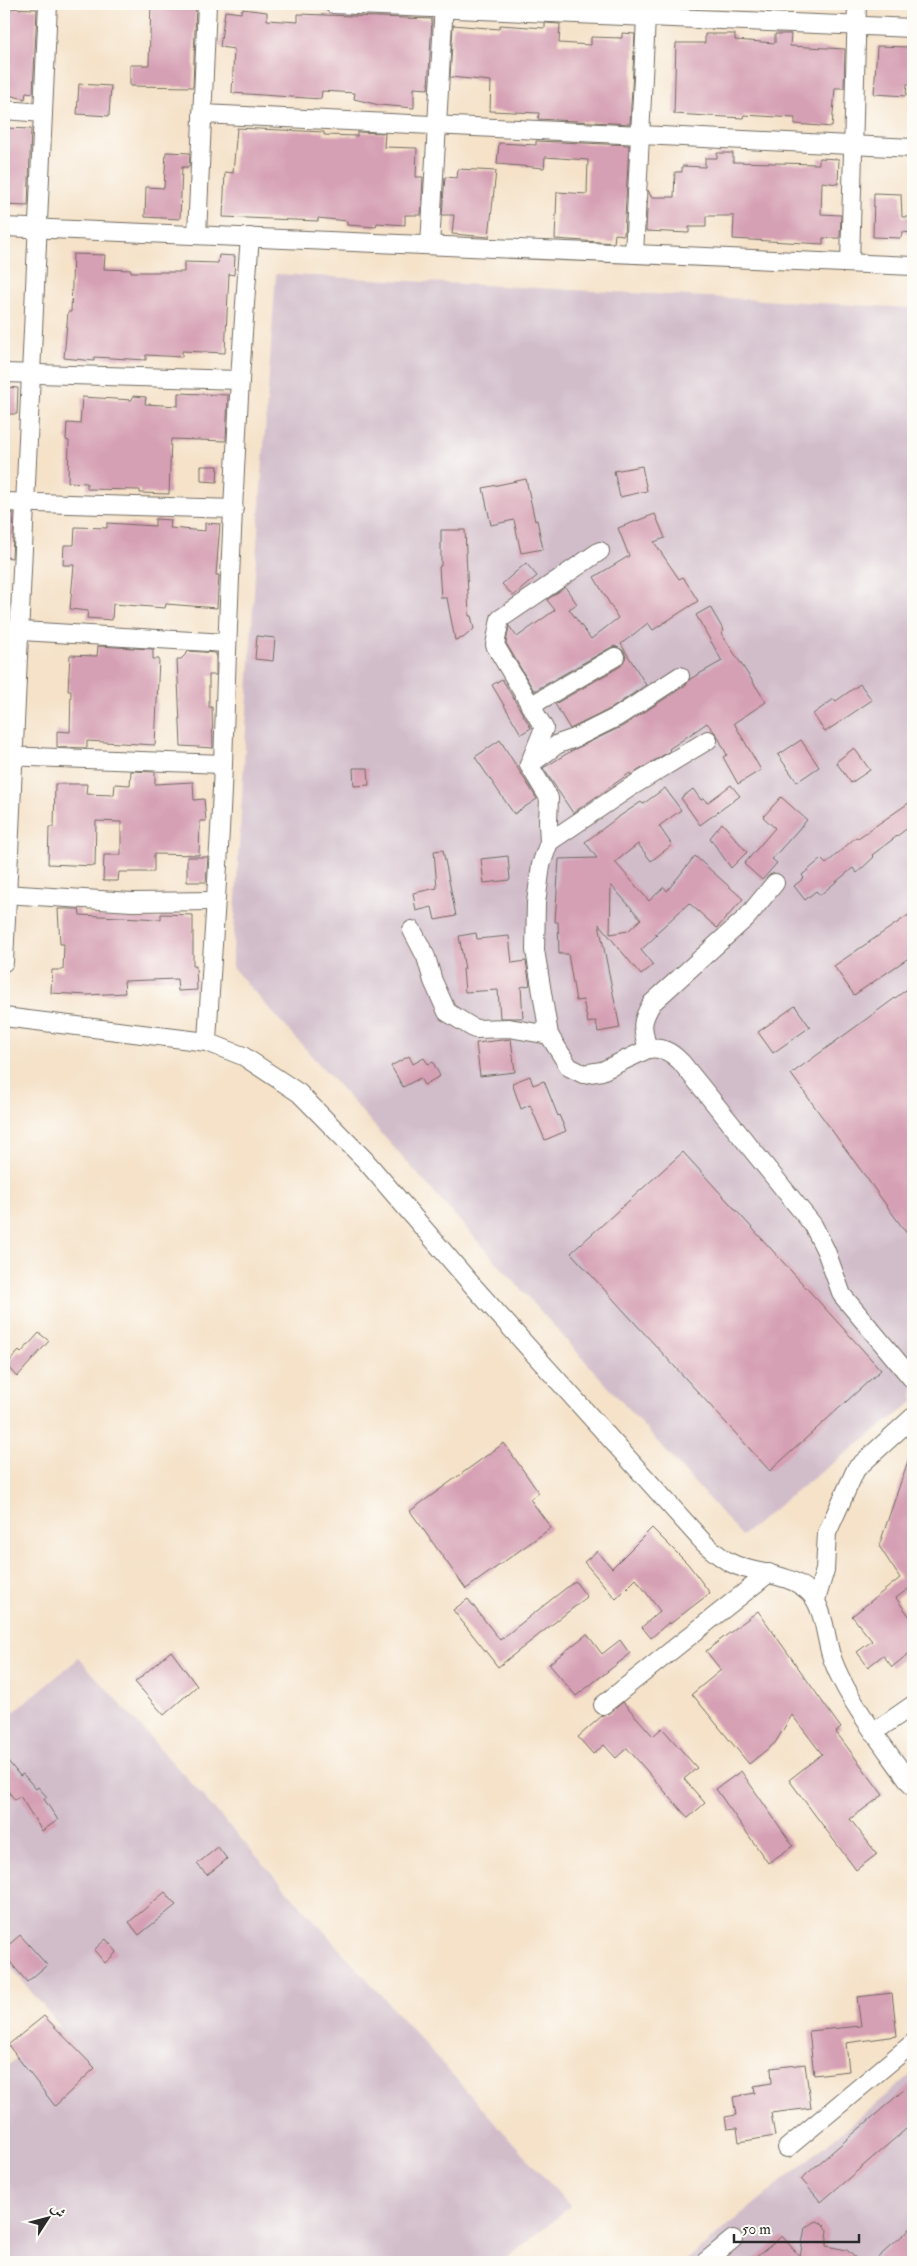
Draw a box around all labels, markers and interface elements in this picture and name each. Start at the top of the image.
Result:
north arrow [22,2194,72,2244]
text: ش [47,2200,69,2221]
scale bar [734,2211,860,2243]
text: 50 m [742,2220,771,2239]

